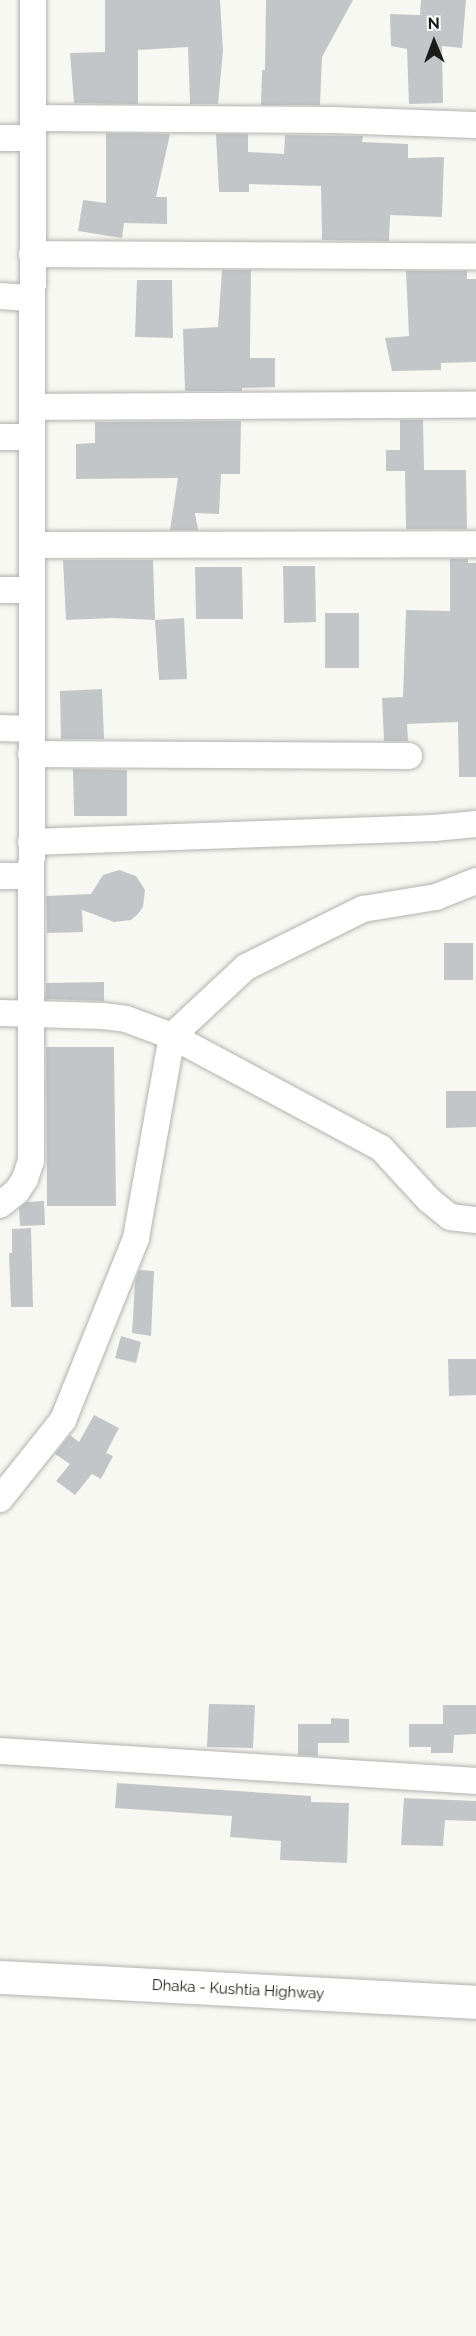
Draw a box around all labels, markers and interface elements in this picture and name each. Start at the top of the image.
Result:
north arrow [404,12,464,72]
text: N [427,14,440,33]
street label: Dhaka - Kushtia Highway [151,1976,325,2004]

